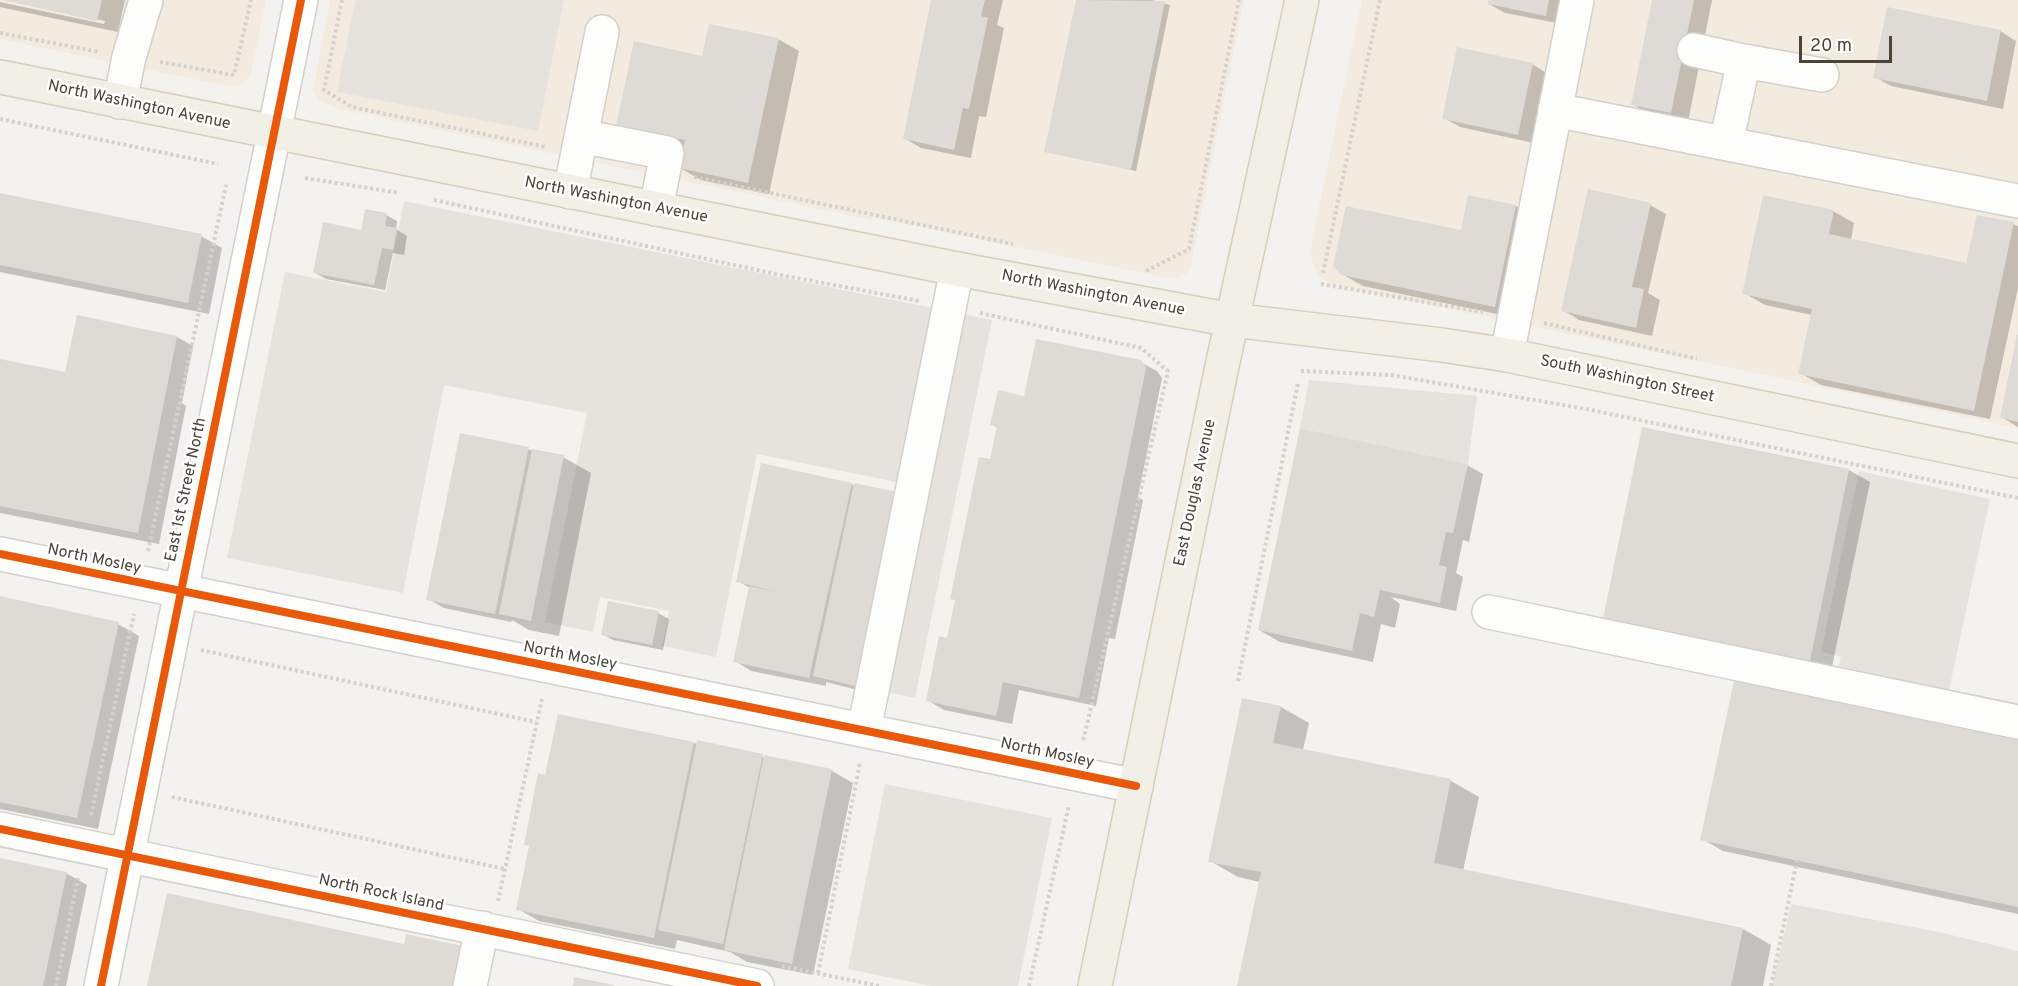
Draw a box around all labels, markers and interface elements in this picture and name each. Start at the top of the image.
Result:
scale bar [1802,24,1895,62]
text: 20 m [1810,35,1852,58]
street label: North Washington Avenue [46,77,232,135]
street label: North Washington Avenue [523,174,709,228]
street label: North Washington Avenue [1000,267,1186,321]
street label: South Washington Street [1538,352,1716,408]
street label: East 1st Street North [162,416,212,564]
street label: East Douglas Avenue [1171,418,1221,568]
street label: North Mosley [45,541,143,579]
street label: North Mosley [521,638,619,676]
street label: North Mosley [998,735,1096,773]
street label: North Rock Island [317,871,445,917]

